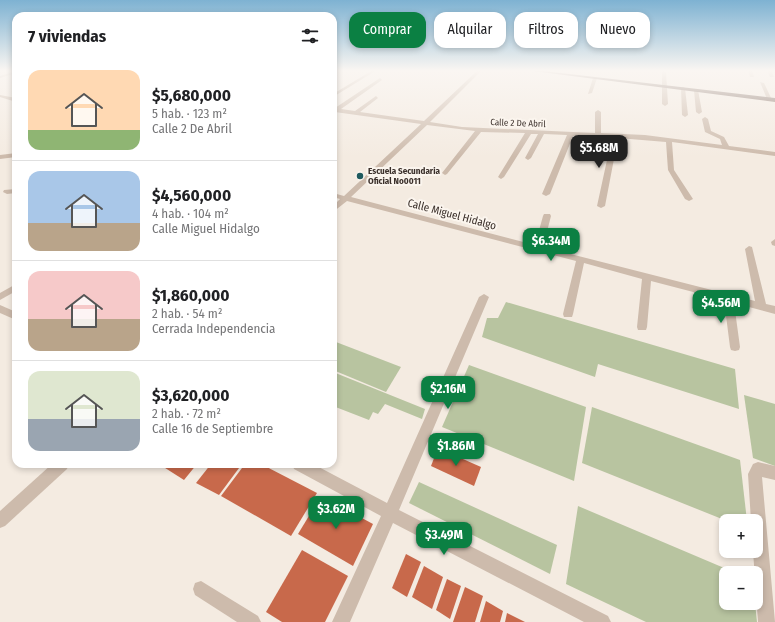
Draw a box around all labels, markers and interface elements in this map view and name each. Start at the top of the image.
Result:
chip: Comprar [349,12,426,48]
chip: Alquilar [434,12,506,48]
chip: Filtros [514,12,578,48]
chip: Nuevo [586,12,650,48]
icon: filters [299,25,321,47]
text: 7 viviendas [28,26,106,47]
text: $5,680,000 [152,85,231,106]
icon: home [60,86,108,134]
text: 5 hab. · 123 m² [152,106,227,121]
street label: Calle 2 De Abril [490,117,546,129]
text: Calle 2 De Abril [152,121,232,136]
pin: $5.68M [566,135,632,169]
text: $5.68M [580,140,618,155]
place label: Escuela Secundaria Oficial No0011 [368,166,440,186]
marker: Escuela Secundaria Oficial No0011 [355,171,365,181]
text: $4,560,000 [152,185,231,206]
icon: home [60,187,108,235]
street label: Calle Miguel Hidalgo [406,196,498,233]
text: 4 hab. · 104 m² [152,206,229,221]
text: Calle Miguel Hidalgo [152,221,260,236]
pin: $6.34M [518,228,584,262]
text: $6.34M [532,233,570,248]
text: $1,860,000 [152,285,230,306]
icon: home [60,287,108,335]
pin: $4.56M [688,290,754,324]
text: $4.56M [702,295,740,310]
text: 2 hab. · 54 m² [152,306,222,321]
text: Cerrada Independencia [152,321,276,336]
pin: $2.16M [415,376,481,410]
text: $2.16M [430,381,466,396]
text: $3,620,000 [152,385,230,406]
icon: home [60,387,108,435]
text: 2 hab. · 72 m² [152,406,221,421]
text: Calle 16 de Septiembre [152,421,273,436]
pin: $1.86M [423,433,489,467]
text: $1.86M [437,438,475,453]
pin: $3.62M [303,496,369,530]
text: $3.62M [317,501,355,516]
map controls [719,514,763,610]
button: + [719,514,763,558]
pin: $3.49M [411,522,477,556]
text: $3.49M [425,527,463,542]
button: − [719,566,763,610]

